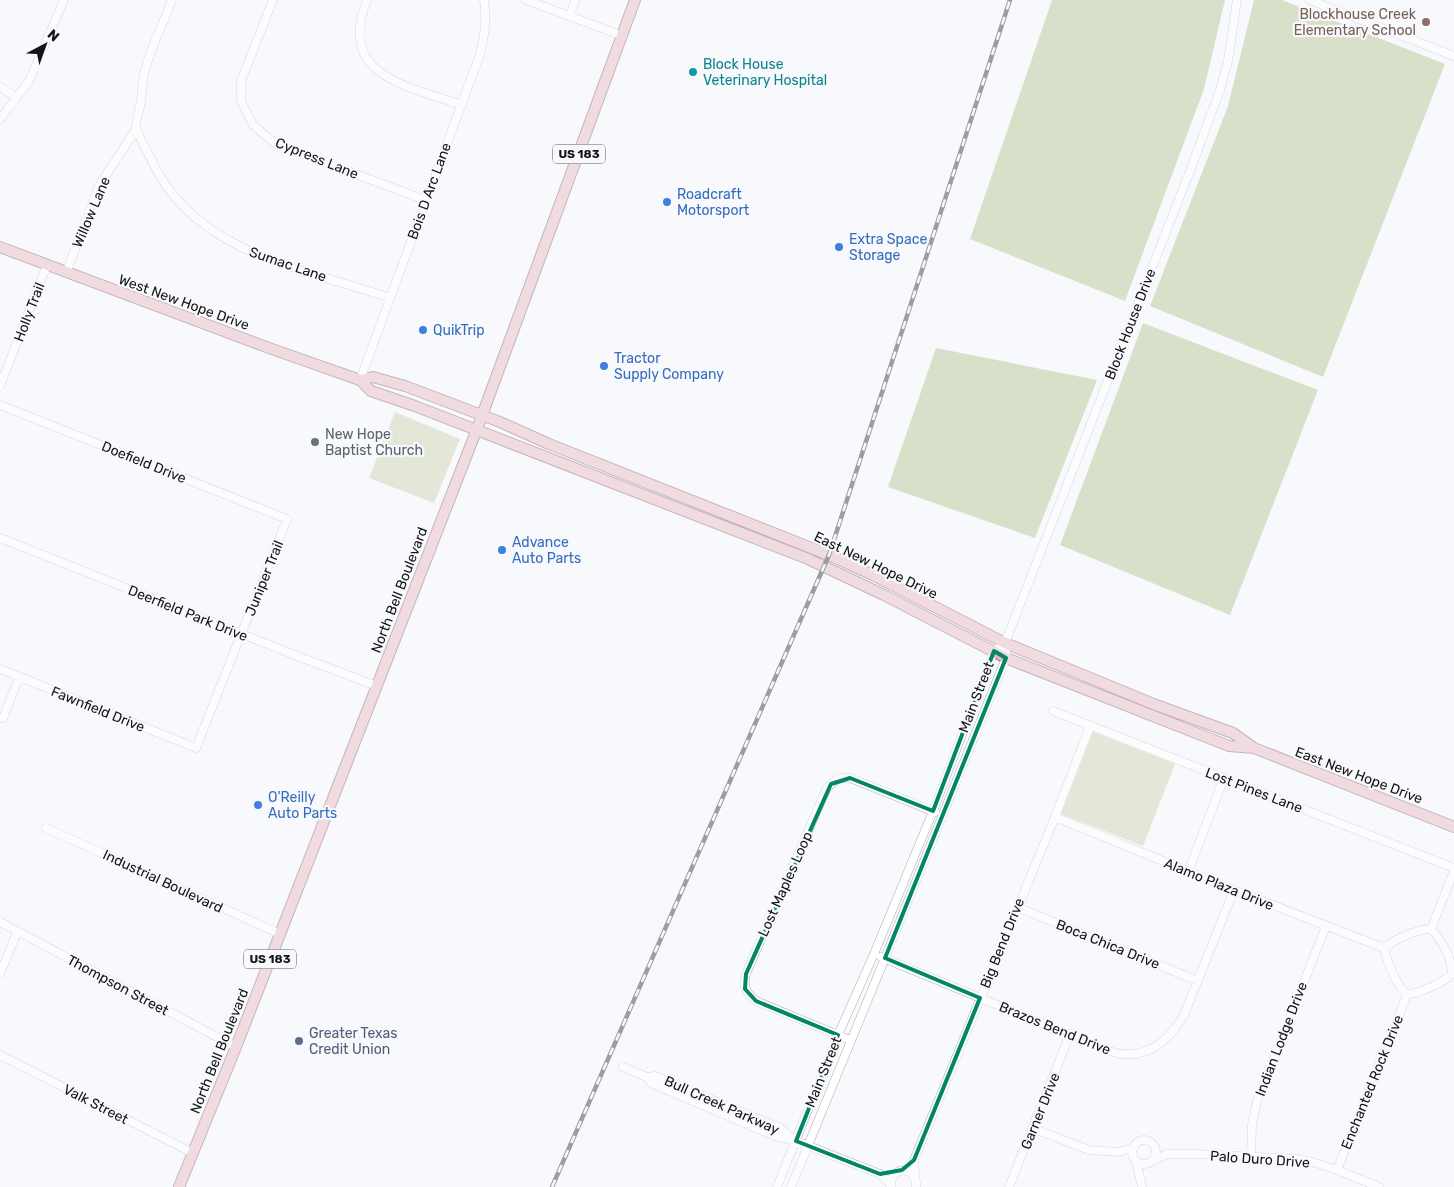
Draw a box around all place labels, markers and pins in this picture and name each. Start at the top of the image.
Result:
place label: Blockhouse Creek Elementary School [1294,6,1417,39]
marker: Blockhouse Creek Elementary School [1420,16,1432,28]
place label: Block House Veterinary Hospital [703,56,827,89]
marker: Block House Veterinary Hospital [687,66,699,78]
place label: Roadcraft Motorsport [677,186,750,219]
marker: Roadcraft Motorsport [661,196,673,208]
place label: Extra Space Storage [849,231,927,264]
marker: Extra Space Storage [833,241,845,253]
place label: QuikTrip [433,322,485,339]
marker: QuikTrip [417,324,429,336]
place label: Tractor Supply Company [614,350,724,383]
marker: Tractor Supply Company [598,360,610,372]
place label: New Hope Baptist Church [325,426,423,459]
marker: New Hope Baptist Church [309,436,321,448]
place label: Advance Auto Parts [512,534,581,567]
marker: Advance Auto Parts [496,544,508,556]
place label: O'Reilly Auto Parts [268,789,337,822]
marker: O'Reilly Auto Parts [252,799,264,811]
place label: Greater Texas Credit Union [309,1025,397,1058]
marker: Greater Texas Credit Union [293,1035,305,1047]

